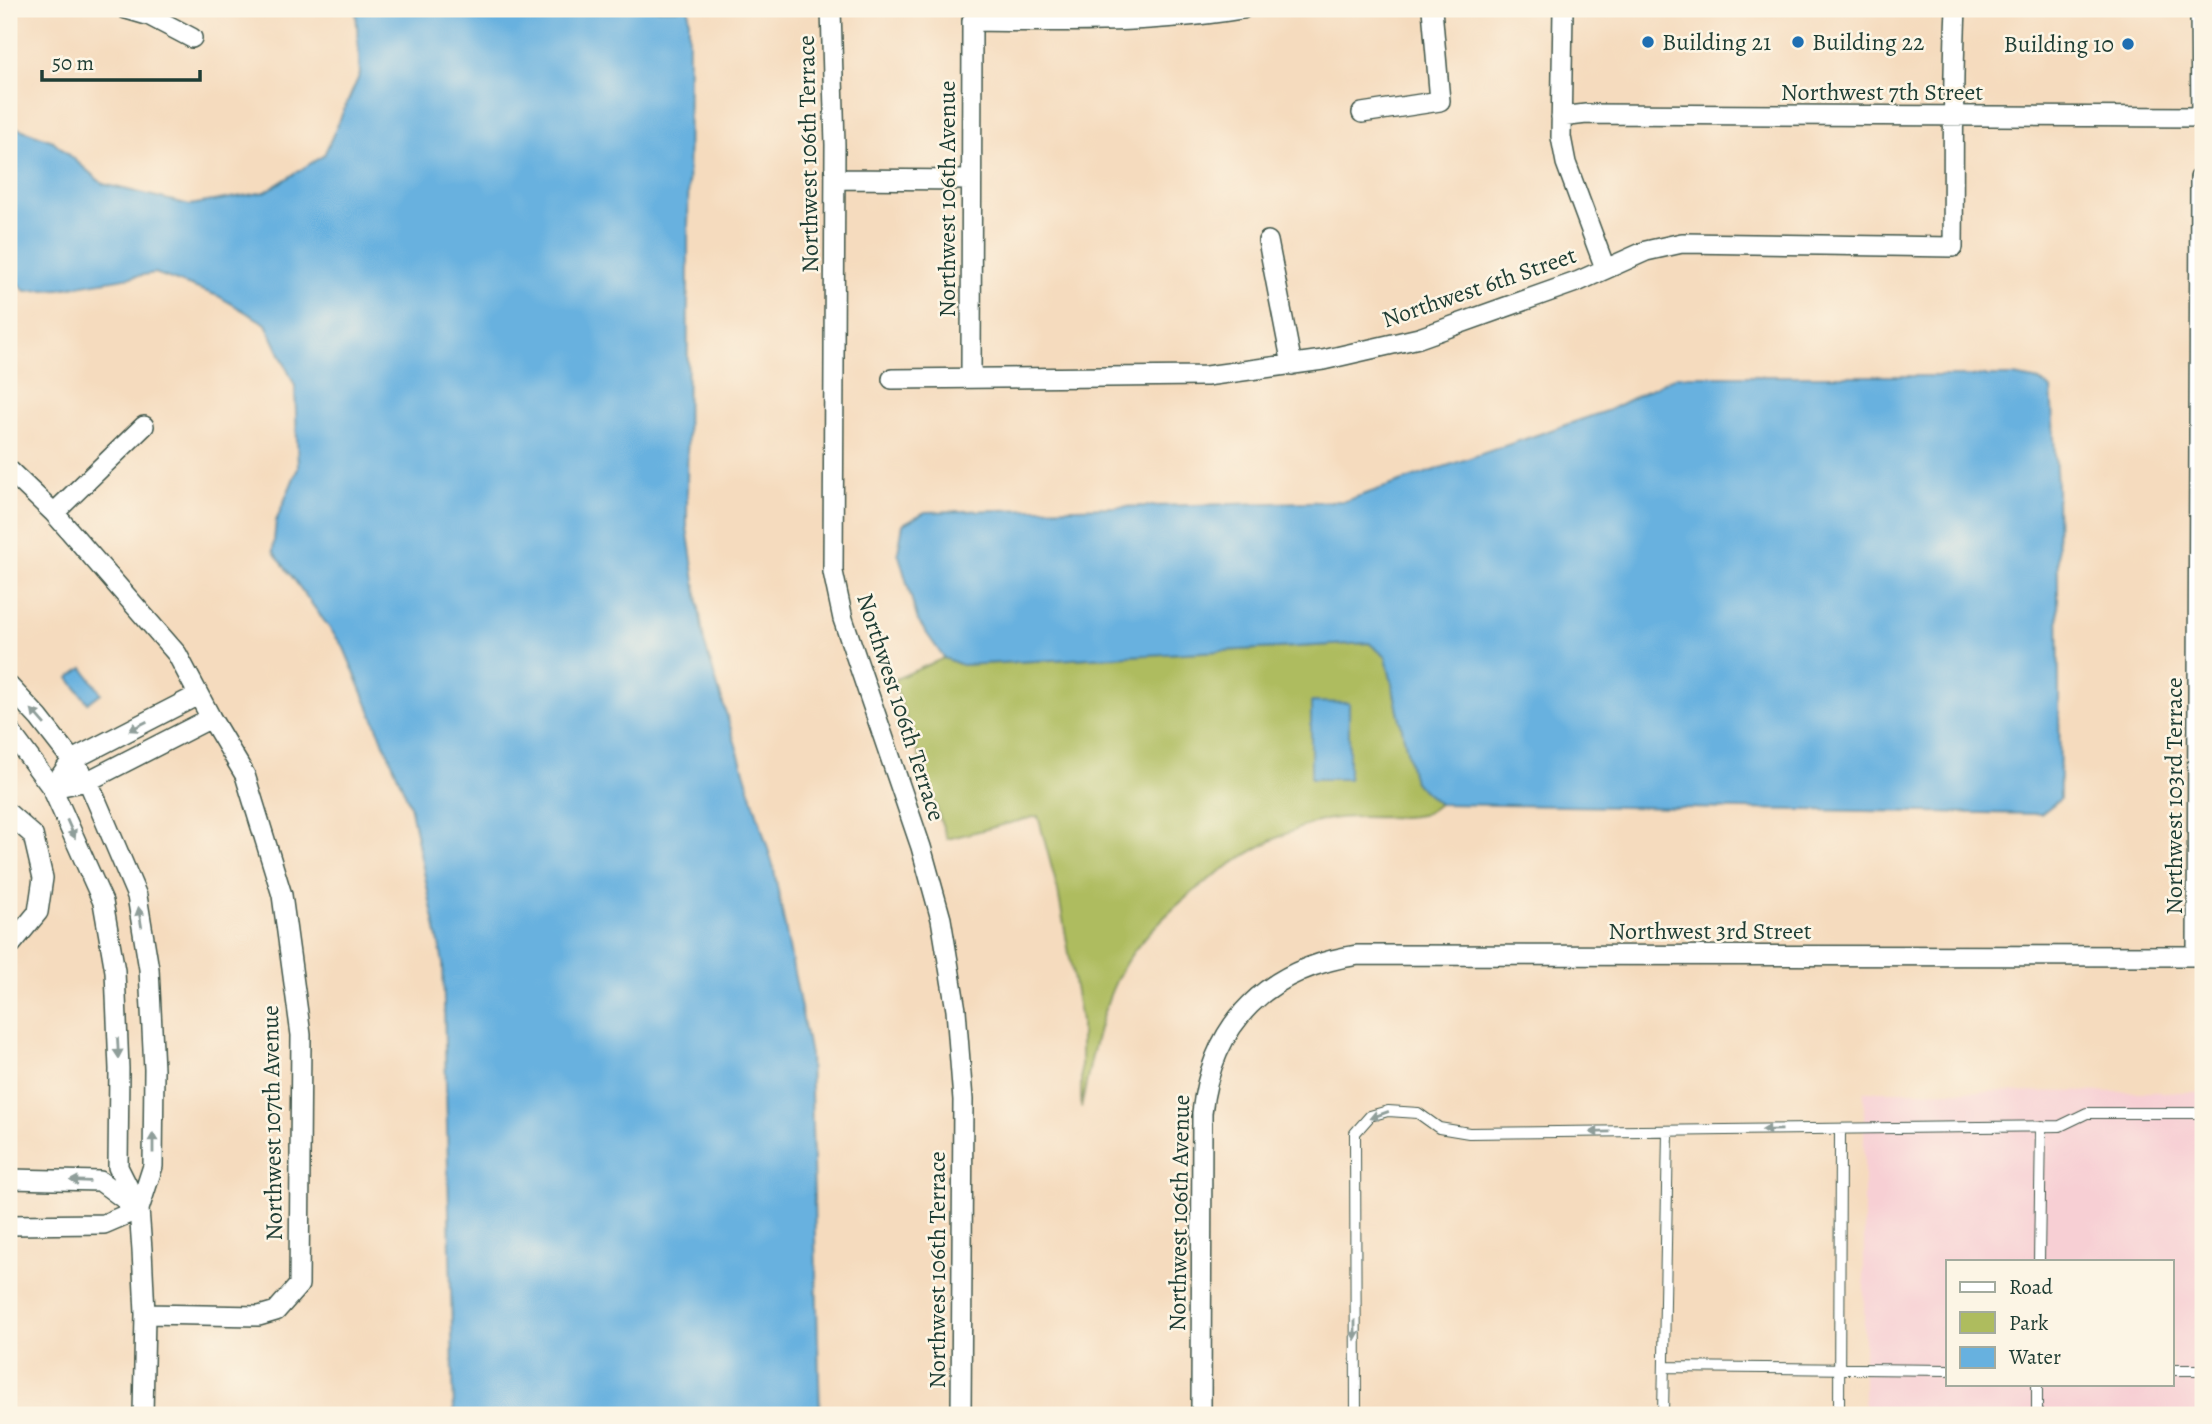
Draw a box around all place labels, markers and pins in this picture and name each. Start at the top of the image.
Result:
place label: Building 21 [1662,26,1771,58]
place label: Building 22 [1812,26,1924,58]
place label: Building 10 [2003,28,2114,60]
marker: Building 21 [1640,34,1656,50]
marker: Building 22 [1790,34,1806,50]
marker: Building 10 [2120,36,2136,52]

